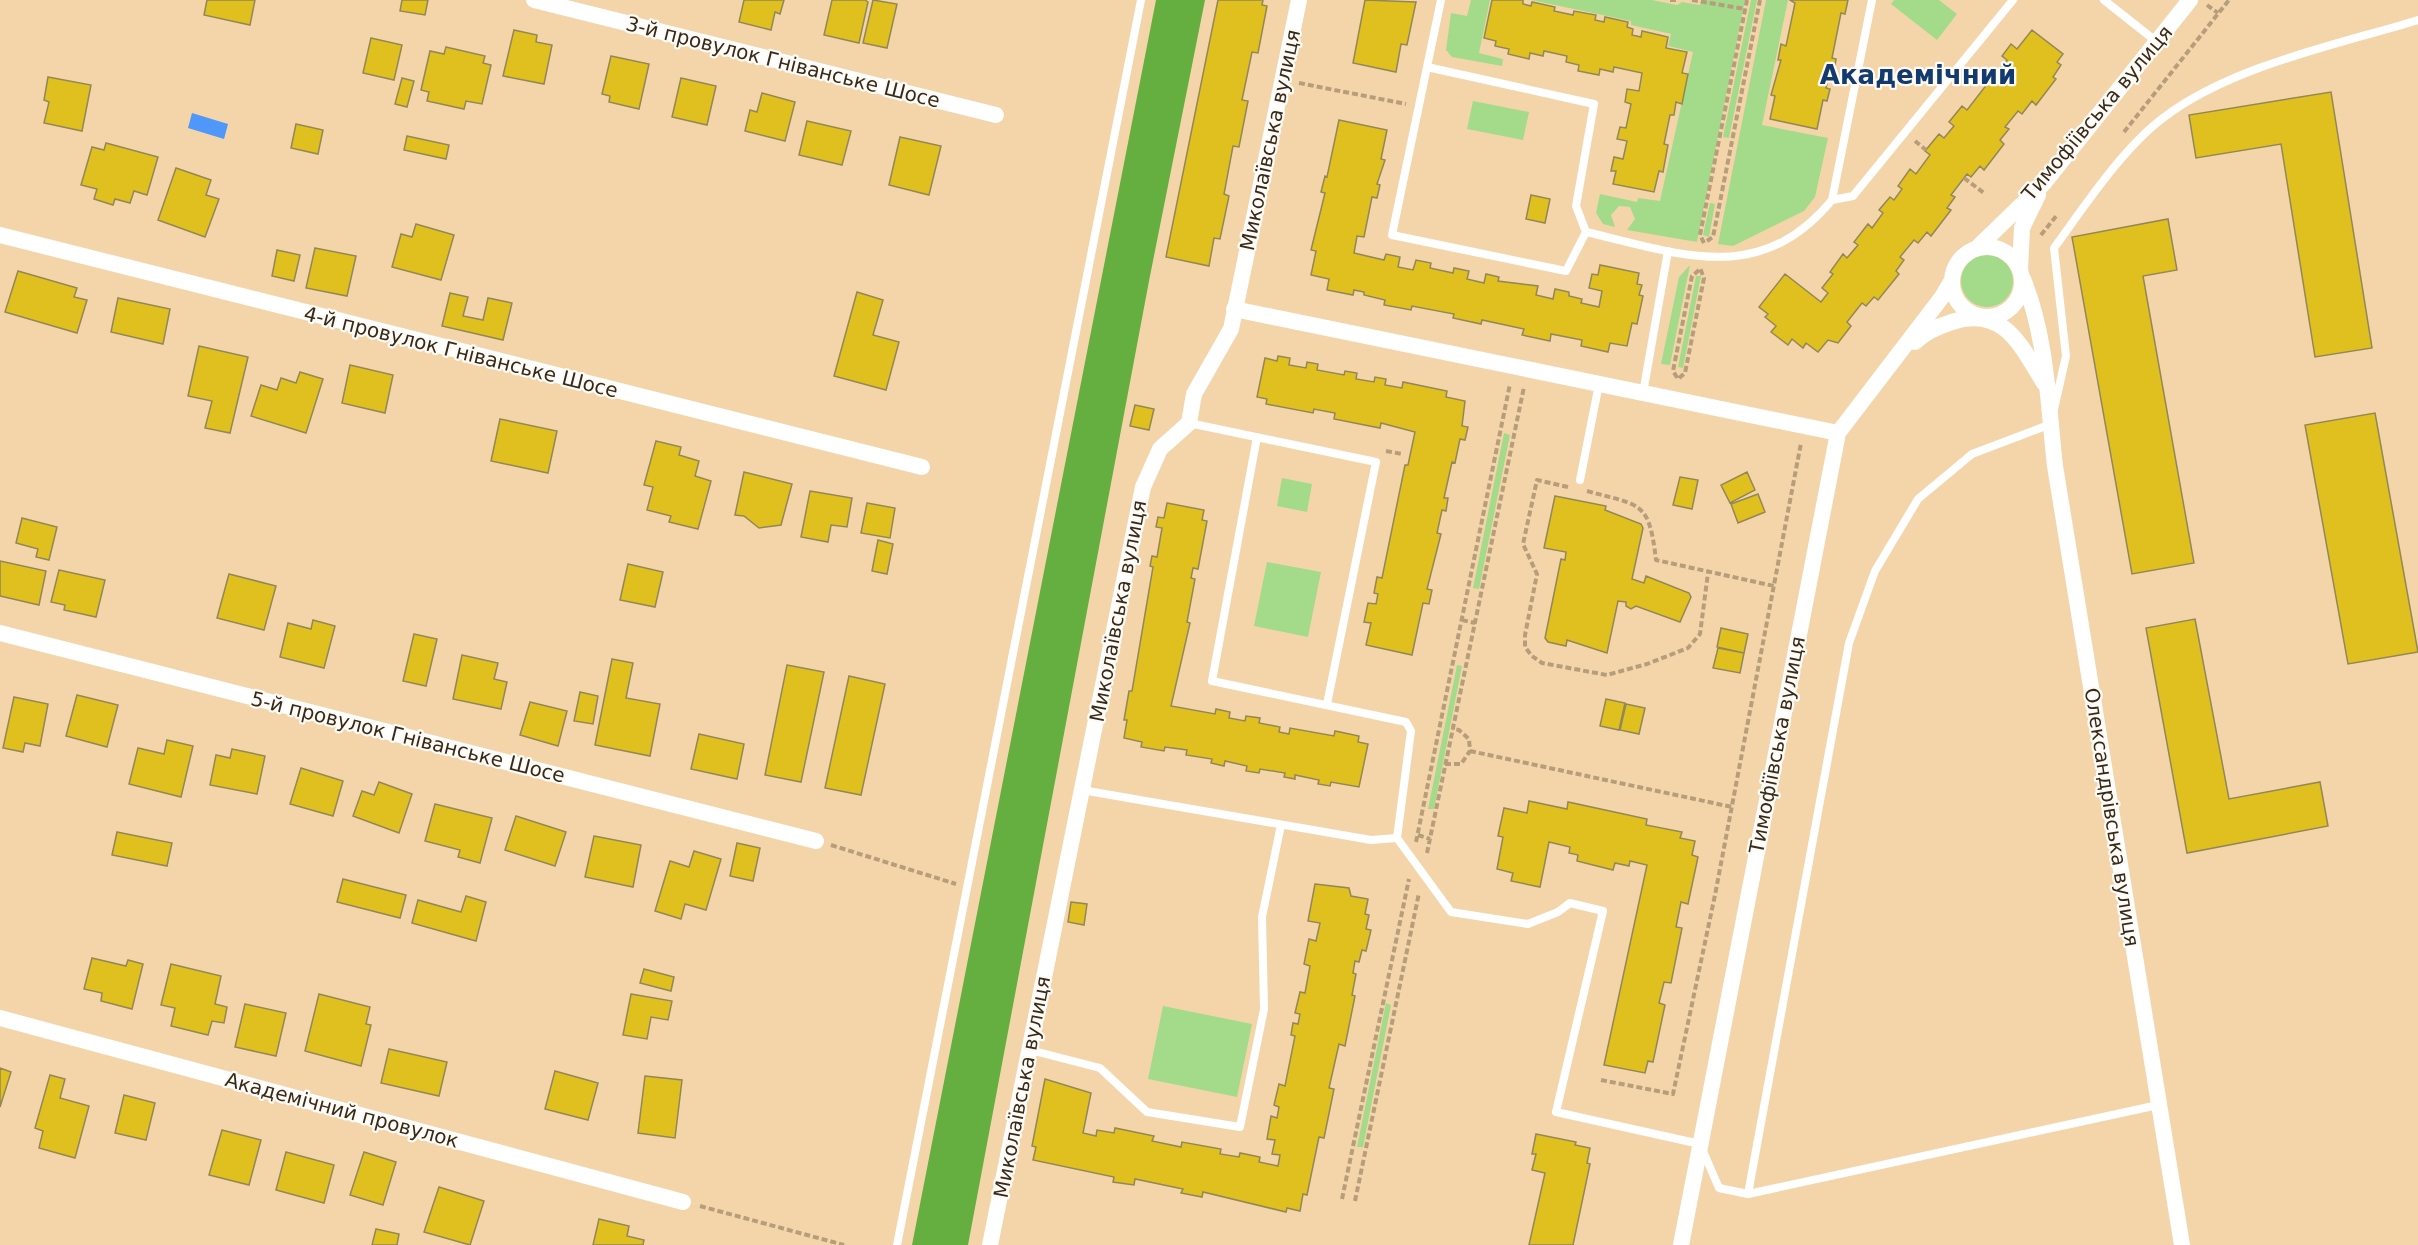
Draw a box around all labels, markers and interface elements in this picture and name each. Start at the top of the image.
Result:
street label: 3-й провулок Гніванське Шосе [623,11,943,113]
street label: Тимофіївська вулиця [2016,21,2177,206]
street label: Миколаївська вулиця [1235,27,1305,253]
district label: Академічний [1820,60,2016,90]
street label: 4-й провулок Гніванське Шосе [301,301,621,403]
street label: Миколаївська вулиця [1085,498,1151,724]
street label: Тимофіївська вулиця [1744,634,1810,857]
street label: 5-й провулок Гніванське Шосе [248,686,568,788]
street label: Олександрівська вулиця [2080,686,2144,948]
street label: Миколаївська вулиця [989,974,1055,1200]
street label: Академічний провулок [223,1067,461,1153]

